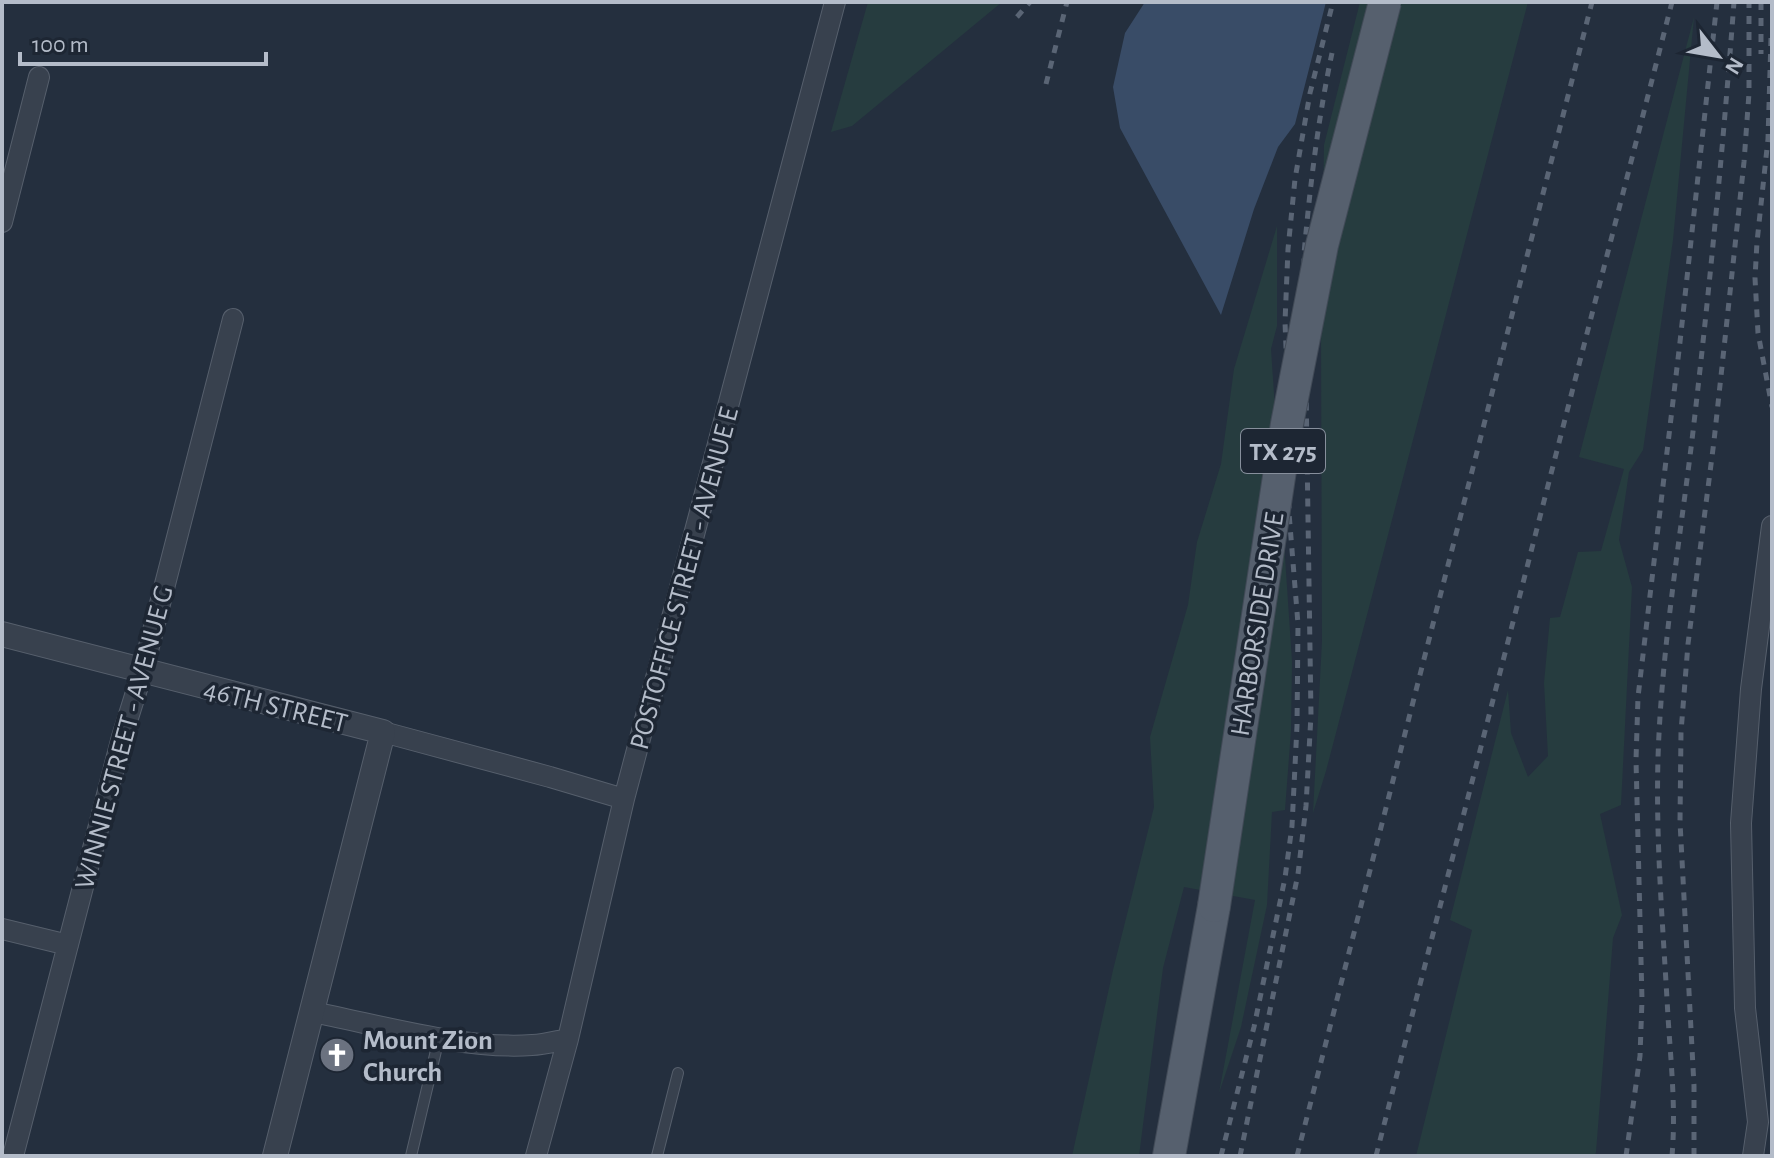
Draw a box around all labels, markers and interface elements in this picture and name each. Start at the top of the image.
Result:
scale bar [20,16,266,66]
north arrow [1678,16,1758,96]
text: 100 m [32,33,89,57]
text: N [1721,54,1748,78]
street label: POSTOFFICE STREET - AVENUE E [626,404,744,753]
road number: TX 275 [1241,429,1325,473]
street label: HARBORSIDE DRIVE [1226,510,1289,738]
street label: WINNIE STREET - AVENUE G [71,583,179,892]
street label: 46TH STREET [201,676,350,738]
place label: Mount Zion Church [363,1027,493,1087]
church icon: Mount Zion Church [318,1036,356,1074]

